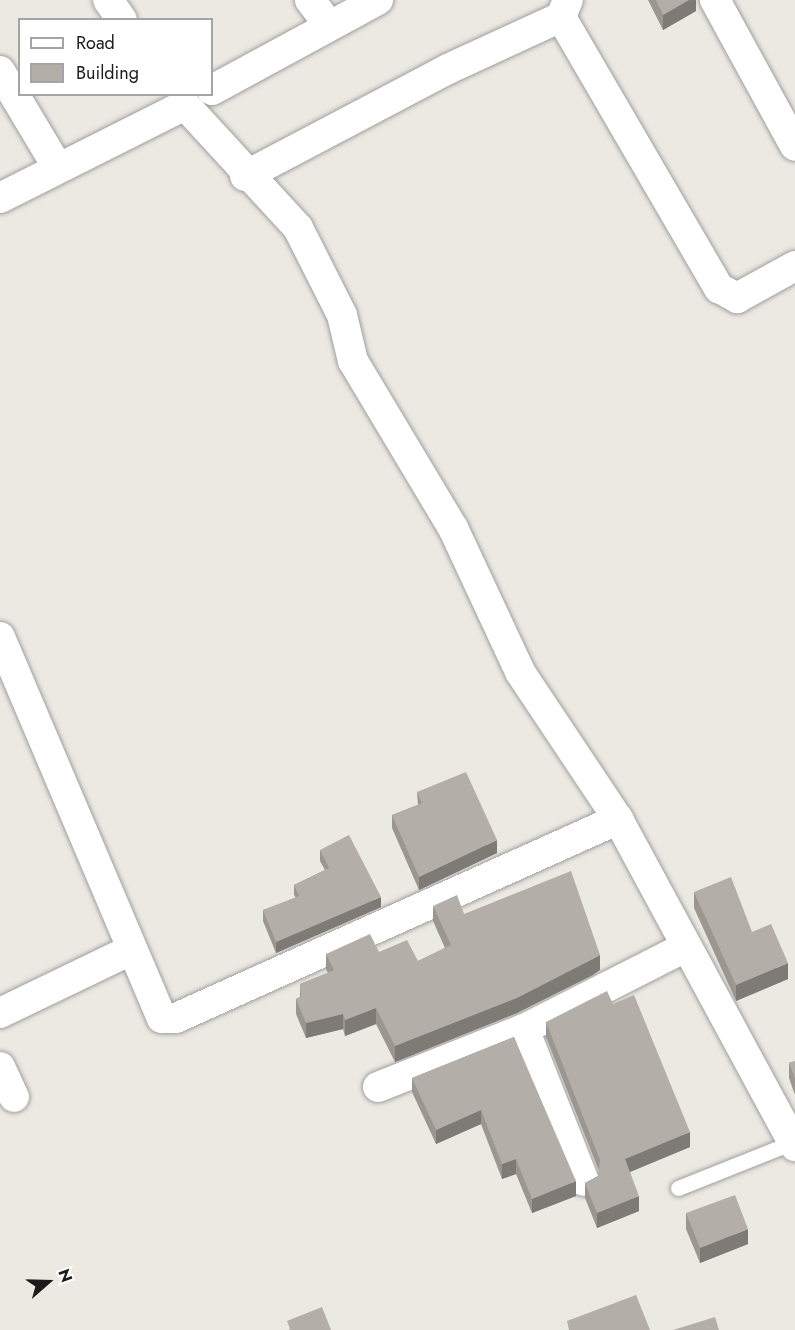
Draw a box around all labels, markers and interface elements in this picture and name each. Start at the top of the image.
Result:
legend [18,18,213,96]
text: Road [76,30,115,56]
text: Building [76,60,139,86]
north arrow [18,1252,78,1312]
text: N [52,1266,78,1286]

